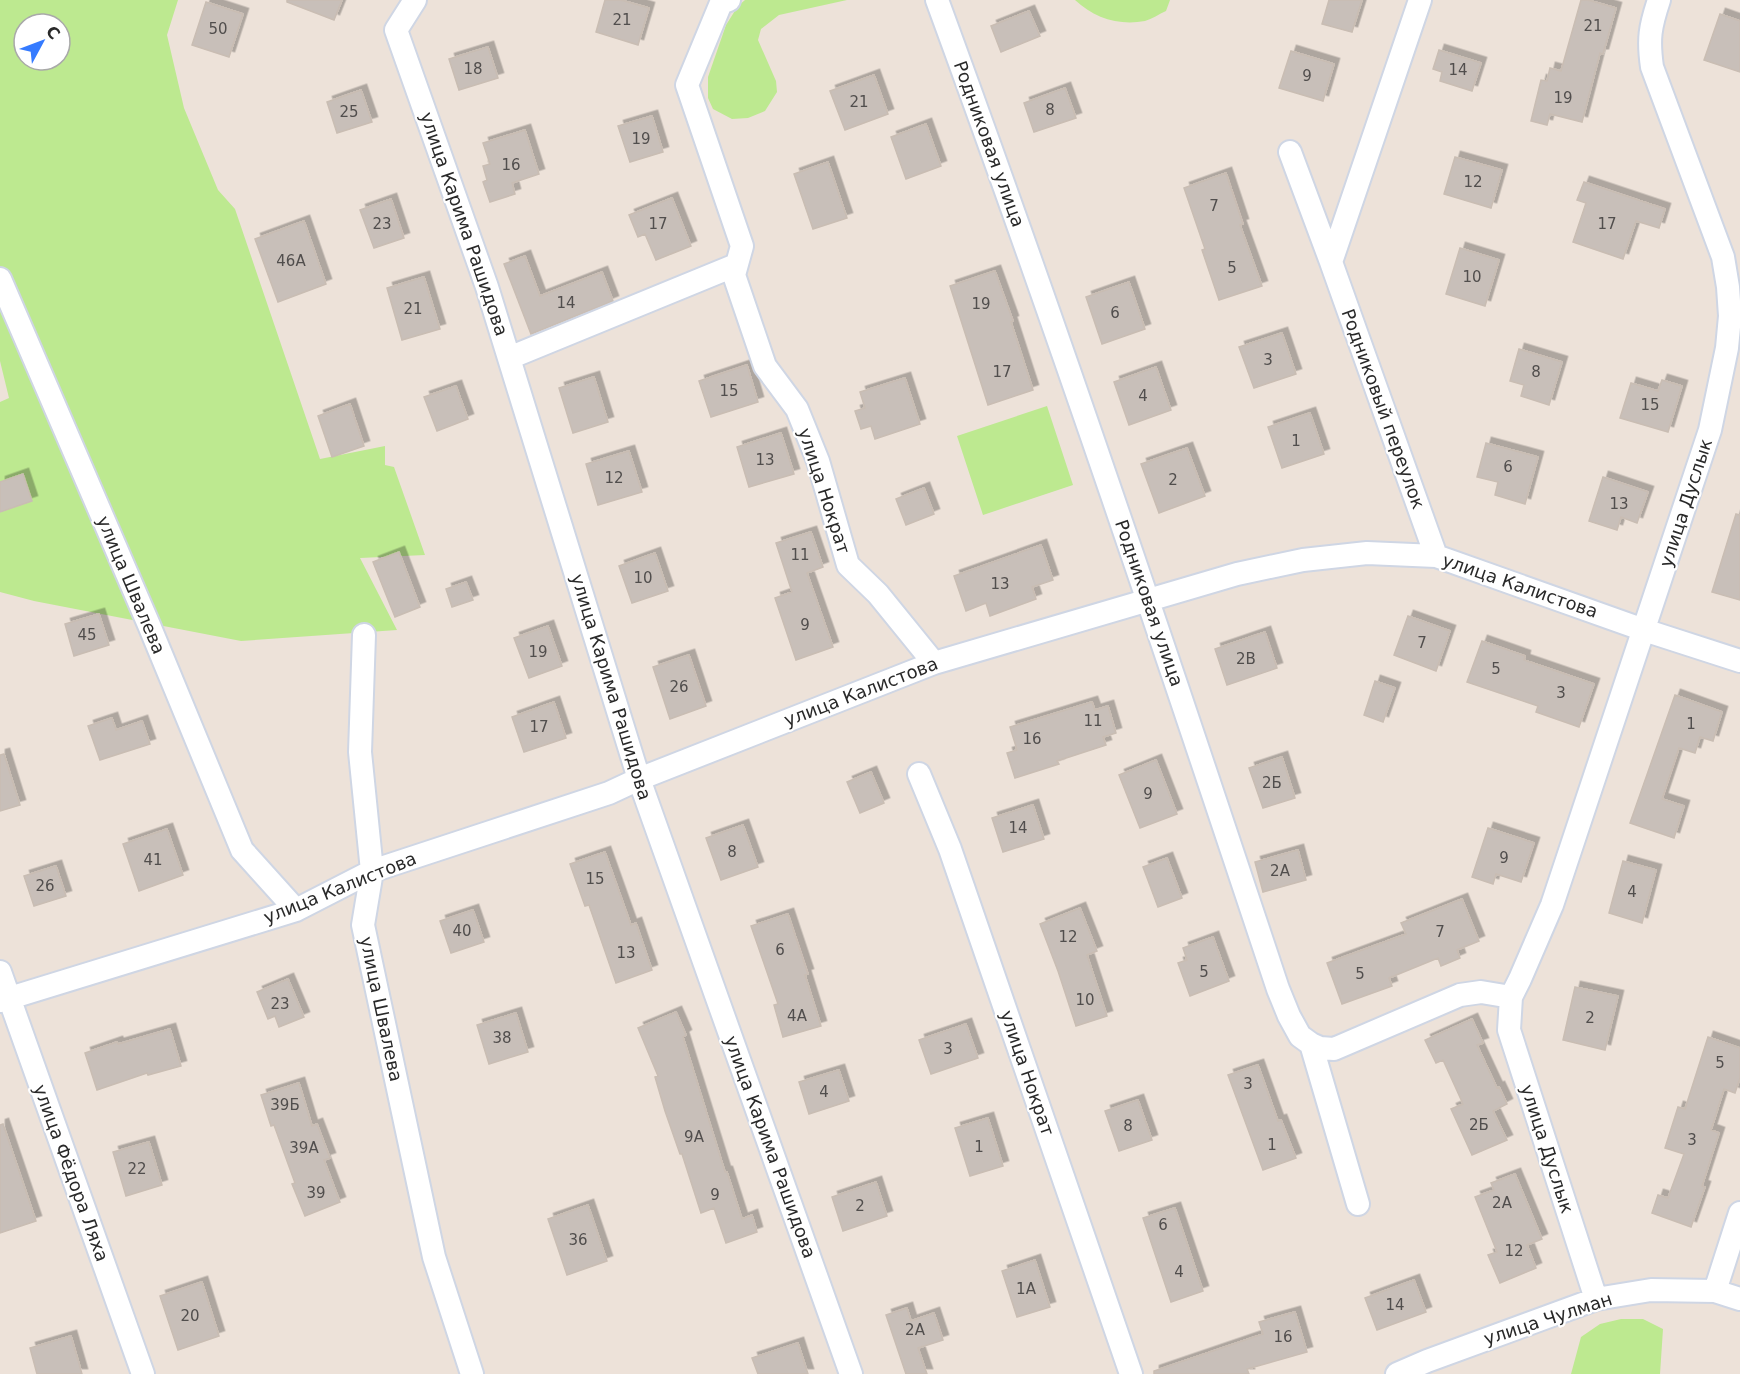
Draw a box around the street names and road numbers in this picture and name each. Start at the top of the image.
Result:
street label: Родниковая улица [950,58,1029,230]
street label: улица Карима Рашидова [416,109,513,338]
street label: Родниковый переулок [1337,306,1430,512]
street label: улица Нократ [794,425,855,556]
street label: улица Дуслык [1655,436,1716,570]
street label: улица Швалева [93,513,170,657]
street label: Родниковая улица [1111,517,1188,689]
street label: улица Калистова [1440,549,1601,622]
street label: улица Карима Рашидова [567,571,656,802]
street label: улица Калистова [781,653,941,731]
street label: улица Калистова [260,847,419,928]
street label: улица Швалева [356,934,407,1083]
street label: улица Нократ [996,1007,1059,1138]
street label: улица Карима Рашидова [720,1033,821,1261]
street label: улица Фёдора Ляха [30,1081,113,1264]
street label: улица Дуслык [1517,1082,1578,1216]
street label: улица Чулман [1481,1288,1615,1349]

